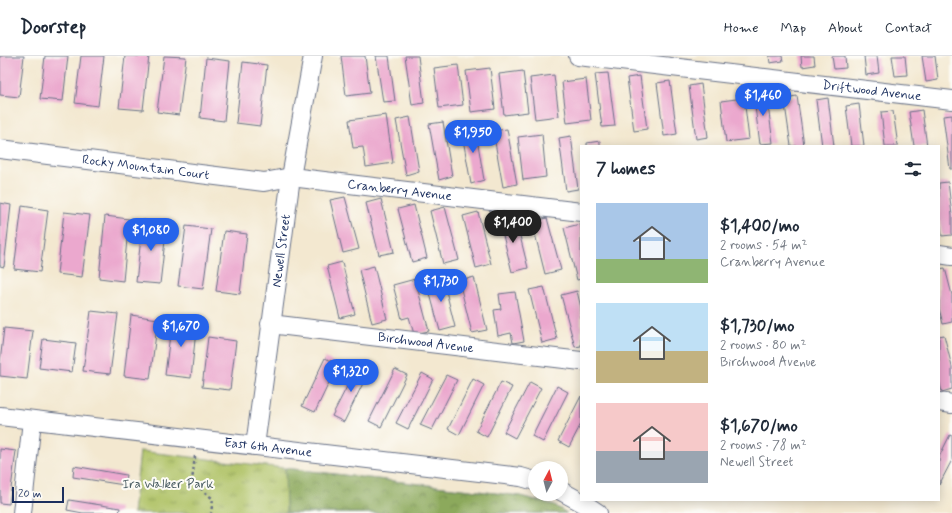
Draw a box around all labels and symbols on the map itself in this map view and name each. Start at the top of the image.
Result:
street label: Driftwood Avenue [822,76,922,105]
pin: $1,460 [730,83,796,117]
pin: $1,950 [440,120,506,154]
street label: Rocky Mountain Court [81,151,211,184]
street label: Cranberry Avenue [346,175,453,205]
pin: $1,400 [480,210,546,244]
street label: Newell Street [268,213,294,288]
pin: $1,080 [118,218,184,252]
pin: $1,730 [408,269,474,303]
pin: $1,670 [148,314,214,348]
street label: Birchwood Avenue [377,328,475,357]
pin: $1,320 [318,359,384,393]
street label: East 6th Avenue [223,434,313,461]
north arrow [528,461,568,501]
park label: Ira Walker Park [122,476,214,493]
scale bar [12,485,64,504]

